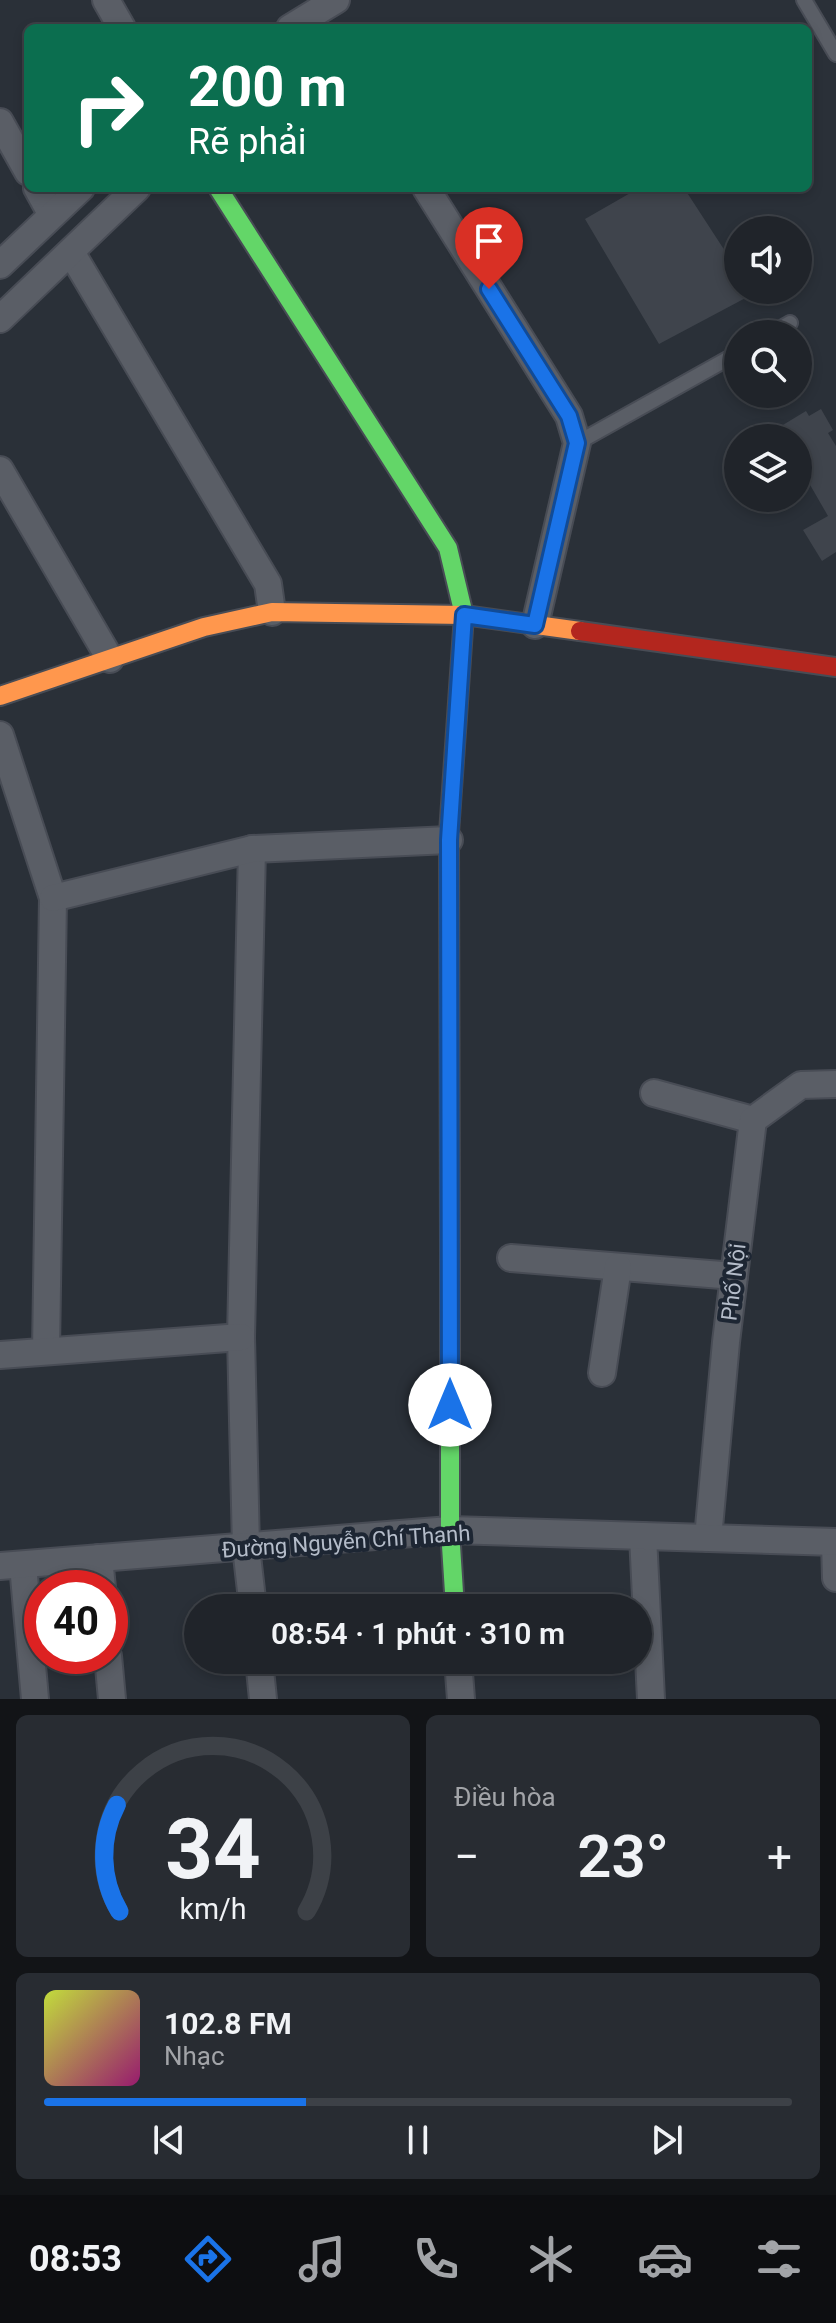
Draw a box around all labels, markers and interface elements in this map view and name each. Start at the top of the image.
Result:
text: 200 m [188,54,347,120]
icon: right [56,56,160,160]
text: Rẽ phải [188,121,307,163]
pin [455,207,523,289]
map controls [724,216,812,512]
button: sound [724,216,812,304]
icon: arrive [467,219,511,263]
button: search [724,320,812,408]
button: layers [724,424,812,512]
street label: Phố Nội [716,1242,751,1322]
position arrow [408,1363,492,1447]
street label: Đường Nguyễn Chí Thanh [221,1520,471,1563]
speed limit sign: 40 [24,1570,128,1674]
text: 08:54 · 1 phút · 310 m [271,1616,565,1651]
text: Điều hòa [454,1782,556,1812]
text: 34 [165,1801,261,1898]
text: 23° [577,1821,669,1892]
text: − [454,1831,479,1883]
text: + [767,1831,792,1883]
text: km/h [179,1892,247,1926]
text: 102.8 FM [164,2006,292,2041]
text: Nhạc [164,2041,225,2071]
icon: previous [147,2118,191,2162]
icon: pause [396,2118,440,2162]
icon: next [645,2118,689,2162]
icon: directions [180,2231,236,2287]
icon: music [294,2231,350,2287]
icon: phone [408,2231,464,2287]
icon: climate [523,2231,579,2287]
icon: car [637,2231,693,2287]
icon: filters [751,2231,807,2287]
text: 08:53 [29,2238,122,2280]

